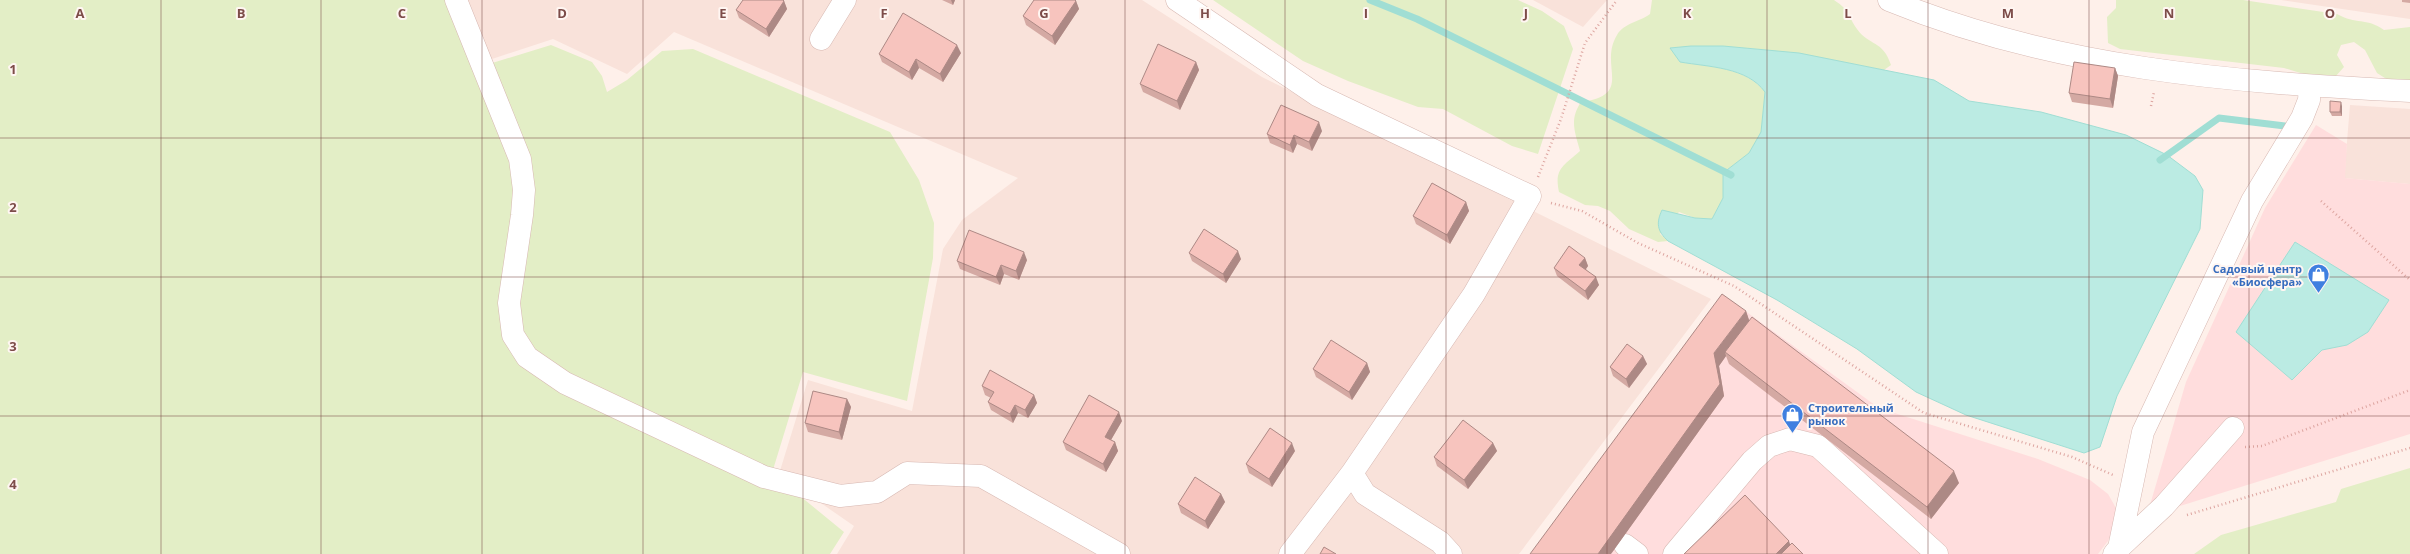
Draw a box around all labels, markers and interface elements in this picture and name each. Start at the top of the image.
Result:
text: A [76,4,85,22]
text: B [237,4,246,22]
text: C [398,4,406,22]
text: D [557,4,567,22]
text: E [719,4,727,22]
text: F [880,4,888,22]
text: G [1039,4,1049,22]
text: H [1200,4,1210,22]
text: I [1364,4,1368,22]
text: J [1523,4,1528,22]
text: K [1683,4,1692,22]
text: L [1844,4,1852,22]
text: M [2002,4,2014,22]
text: N [2164,4,2174,22]
text: O [2325,4,2335,22]
text: 1 [9,60,17,78]
text: 2 [9,198,17,216]
place label: Садовый центр «Биосфера» [2213,261,2302,289]
shop icon: Садовый центр «Биосфера» [2305,262,2331,295]
text: 3 [9,337,17,355]
place label: Строительный рынок [1808,400,1894,428]
shop icon: Строительный рынок [1779,401,1805,434]
text: 4 [9,475,17,493]

